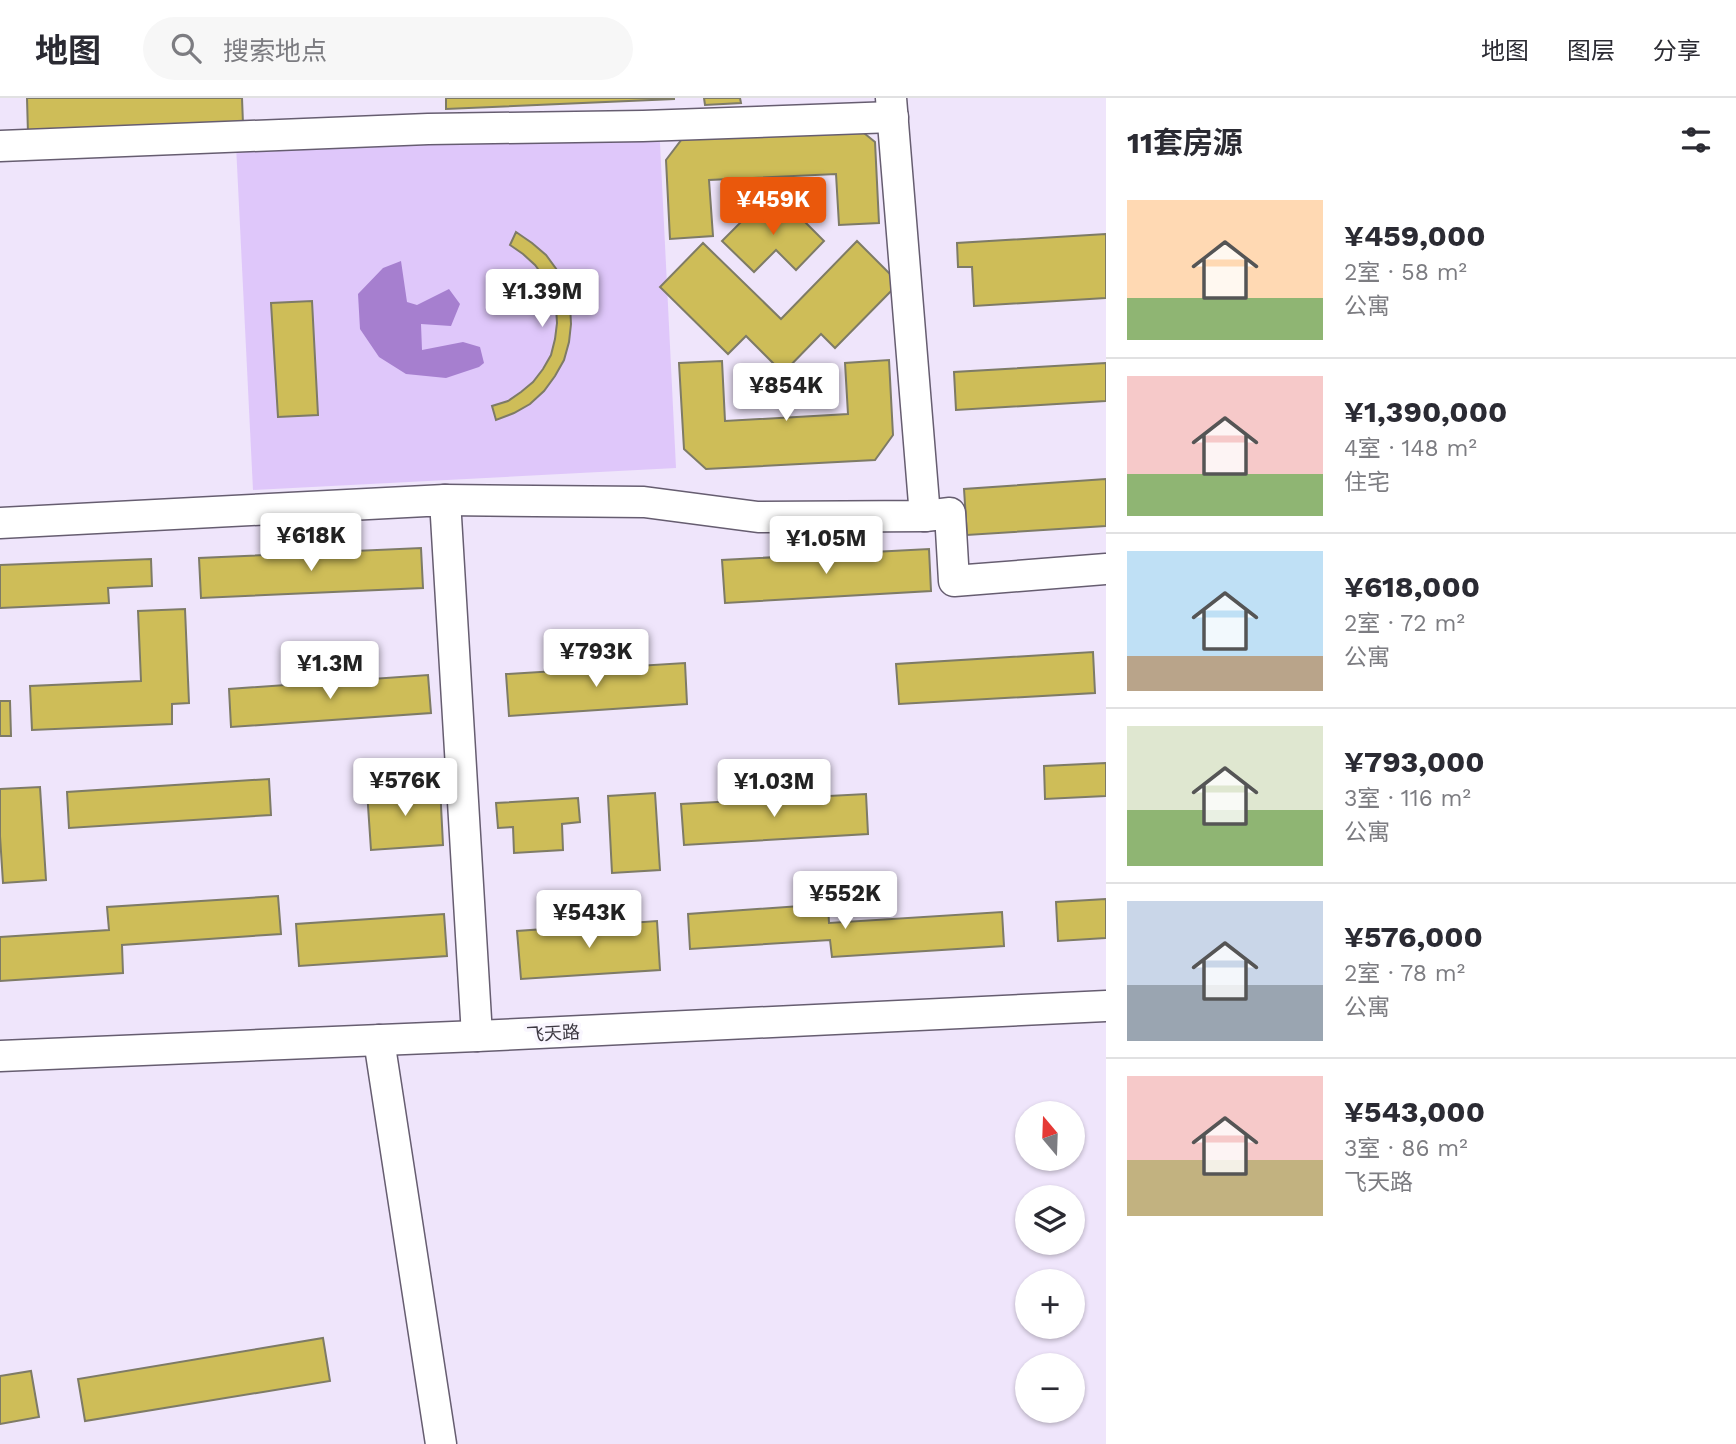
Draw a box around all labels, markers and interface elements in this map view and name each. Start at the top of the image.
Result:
search box [143,17,633,80]
icon: search [167,29,205,67]
text: 地图 [35,31,101,70]
text: 搜索地点 [223,36,327,66]
text: 地图 [1481,37,1529,65]
text: 图层 [1567,37,1615,65]
text: 分享 [1653,37,1701,65]
icon: filters [1677,121,1715,159]
text: 11套房源 [1127,125,1243,160]
pin: ¥459K [724,178,822,237]
text: ¥459K [736,186,810,213]
text: ¥459,000 [1344,218,1486,253]
icon: home [1183,228,1267,312]
text: 2室 · 58 m² [1344,259,1467,286]
pin: ¥1.39M [485,270,599,329]
text: ¥1.39M [502,278,582,305]
text: 公寓 [1344,293,1390,320]
pin: ¥854K [737,364,835,423]
text: ¥854K [749,372,823,399]
text: ¥1,390,000 [1344,394,1507,429]
icon: home [1183,404,1267,488]
text: 4室 · 148 m² [1344,435,1477,462]
text: 住宅 [1344,469,1390,496]
pin: ¥618K [262,514,360,573]
pin: ¥1.05M [769,517,883,576]
text: ¥618K [276,522,346,549]
text: ¥1.05M [786,525,866,552]
text: ¥618,000 [1344,569,1480,604]
icon: home [1183,579,1267,663]
text: 2室 · 72 m² [1344,610,1465,637]
pin: ¥793K [547,630,645,689]
text: ¥793K [560,638,632,665]
pin: ¥1.3M [281,642,379,701]
text: 公寓 [1344,644,1390,671]
text: ¥1.3M [297,650,363,677]
text: ¥793,000 [1344,744,1485,779]
icon: home [1183,754,1267,838]
pin: ¥576K [356,758,454,818]
pin: ¥1.03M [717,760,831,819]
text: ¥576K [369,767,441,794]
text: ¥1.03M [734,768,814,795]
text: 3室 · 116 m² [1344,785,1471,812]
text: 公寓 [1344,819,1390,846]
pin: ¥552K [796,872,894,931]
text: ¥552K [809,880,881,907]
pin: ¥543K [540,890,638,950]
text: ¥543K [552,899,626,926]
text: ¥576,000 [1344,919,1483,954]
icon: home [1183,929,1267,1013]
text: 2室 · 78 m² [1344,960,1465,987]
text: 公寓 [1344,994,1390,1021]
street label: 飞天路 [525,1021,581,1045]
text: ¥543,000 [1344,1094,1485,1129]
north arrow [1015,1101,1085,1171]
map controls [1015,1101,1085,1423]
icon: home [1183,1104,1267,1188]
text: 3室 · 86 m² [1344,1135,1468,1162]
text: 飞天路 [1344,1169,1413,1196]
button: layers [1015,1185,1085,1255]
button: + [1015,1269,1085,1339]
button: − [1015,1353,1085,1423]

